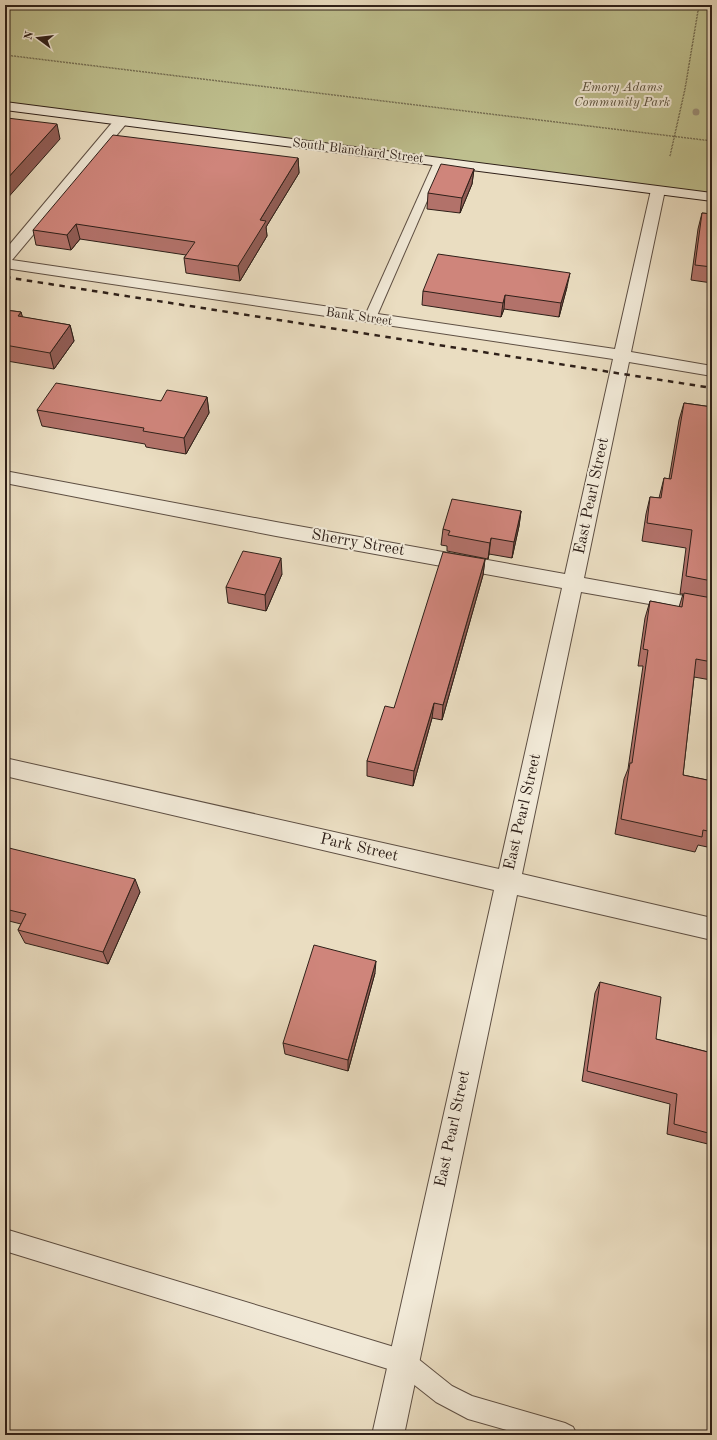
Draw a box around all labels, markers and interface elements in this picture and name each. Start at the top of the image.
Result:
north arrow [18,18,58,58]
text: N [23,30,36,41]
park label: Emory Adams Community Park [574,81,670,109]
street label: South Blanchard Street [292,137,425,166]
street label: Bank Street [325,306,394,328]
street label: East Pearl Street [572,436,612,556]
street label: Sherry Street [310,527,406,559]
street label: East Pearl Street [502,752,544,872]
street label: Park Street [318,831,400,865]
street label: East Pearl Street [433,1069,473,1189]

